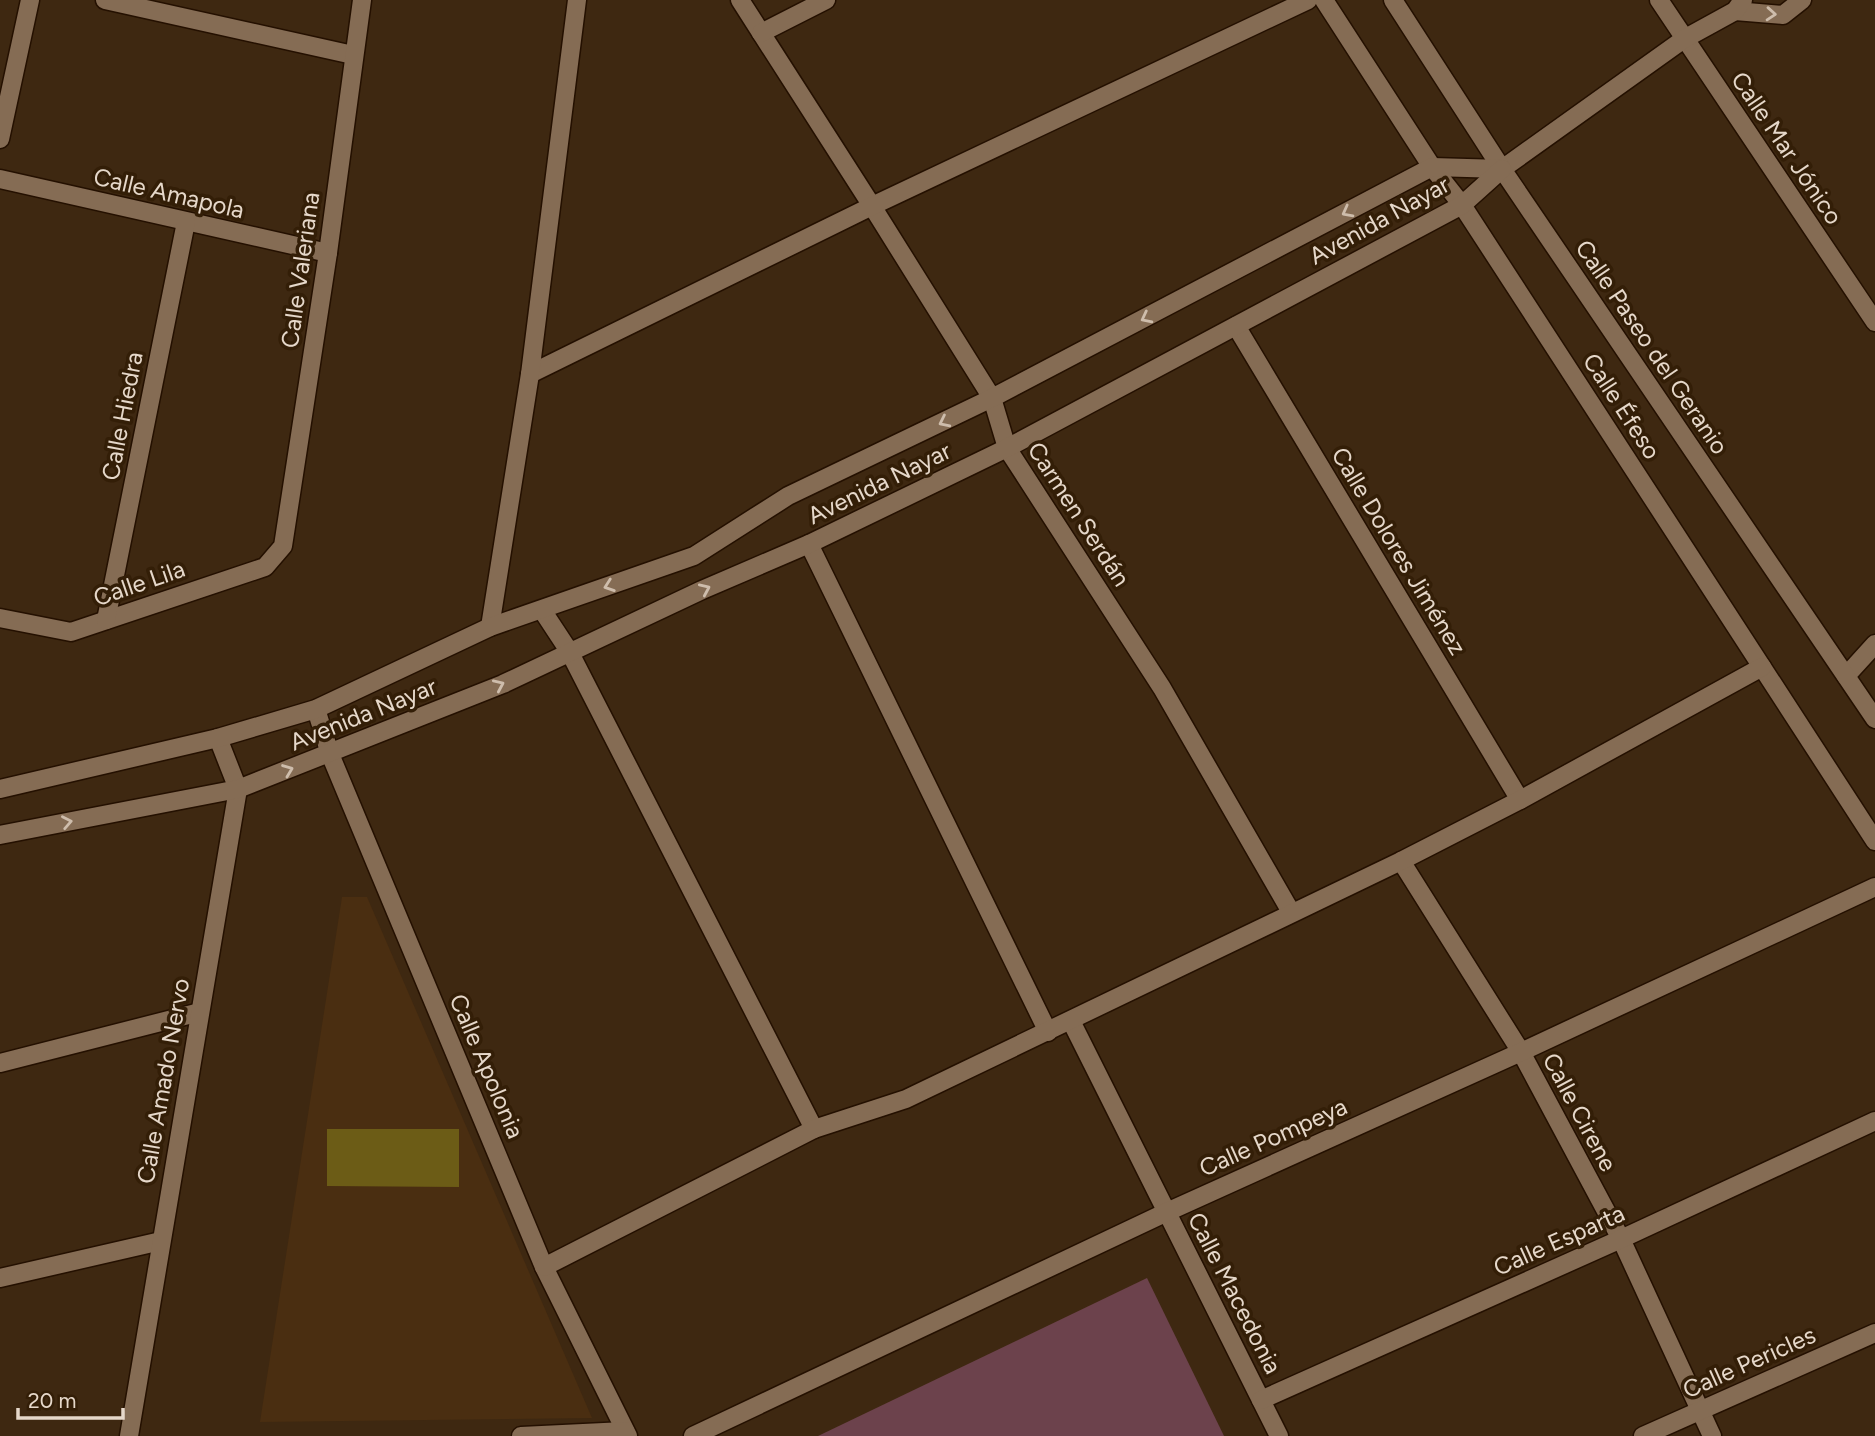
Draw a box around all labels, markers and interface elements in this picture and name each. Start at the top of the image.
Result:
one-way arrow [1766,6,1777,21]
street label: Calle Mar Jónico [1725,66,1849,230]
street label: Calle Amapola [91,162,247,224]
street label: Avenida Nayar [1304,170,1454,270]
street label: Calle Valeriana [275,190,325,350]
one-way arrow [1342,204,1355,217]
street label: Calle Paseo del Geranio [1569,234,1735,460]
one-way arrow [1141,310,1153,324]
street label: Calle Éfeso [1577,348,1667,464]
street label: Calle Hiedra [95,349,149,483]
one-way arrow [938,413,951,427]
street label: Avenida Nayar [803,436,955,530]
street label: Carmen Serdán [1022,436,1136,592]
street label: Calle Dolores Jiménez [1326,442,1472,660]
street label: Calle Lila [90,554,188,612]
one-way arrow [603,578,615,592]
one-way arrow [698,583,710,597]
street label: Avenida Nayar [285,671,441,757]
one-way arrow [492,680,504,694]
one-way arrow [281,765,293,779]
one-way arrow [61,816,73,831]
street label: Calle Amado Nervo [131,976,195,1186]
street label: Calle Apolonia [444,990,530,1142]
street label: Calle Cirene [1537,1048,1623,1176]
street label: Calle Pompeya [1195,1091,1351,1183]
street label: Calle Esparta [1489,1198,1629,1282]
street label: Calle Macedonia [1182,1208,1288,1378]
street label: Calle Pericles [1678,1320,1820,1404]
scale bar [18,1376,122,1420]
text: 20 m [28,1388,76,1413]

